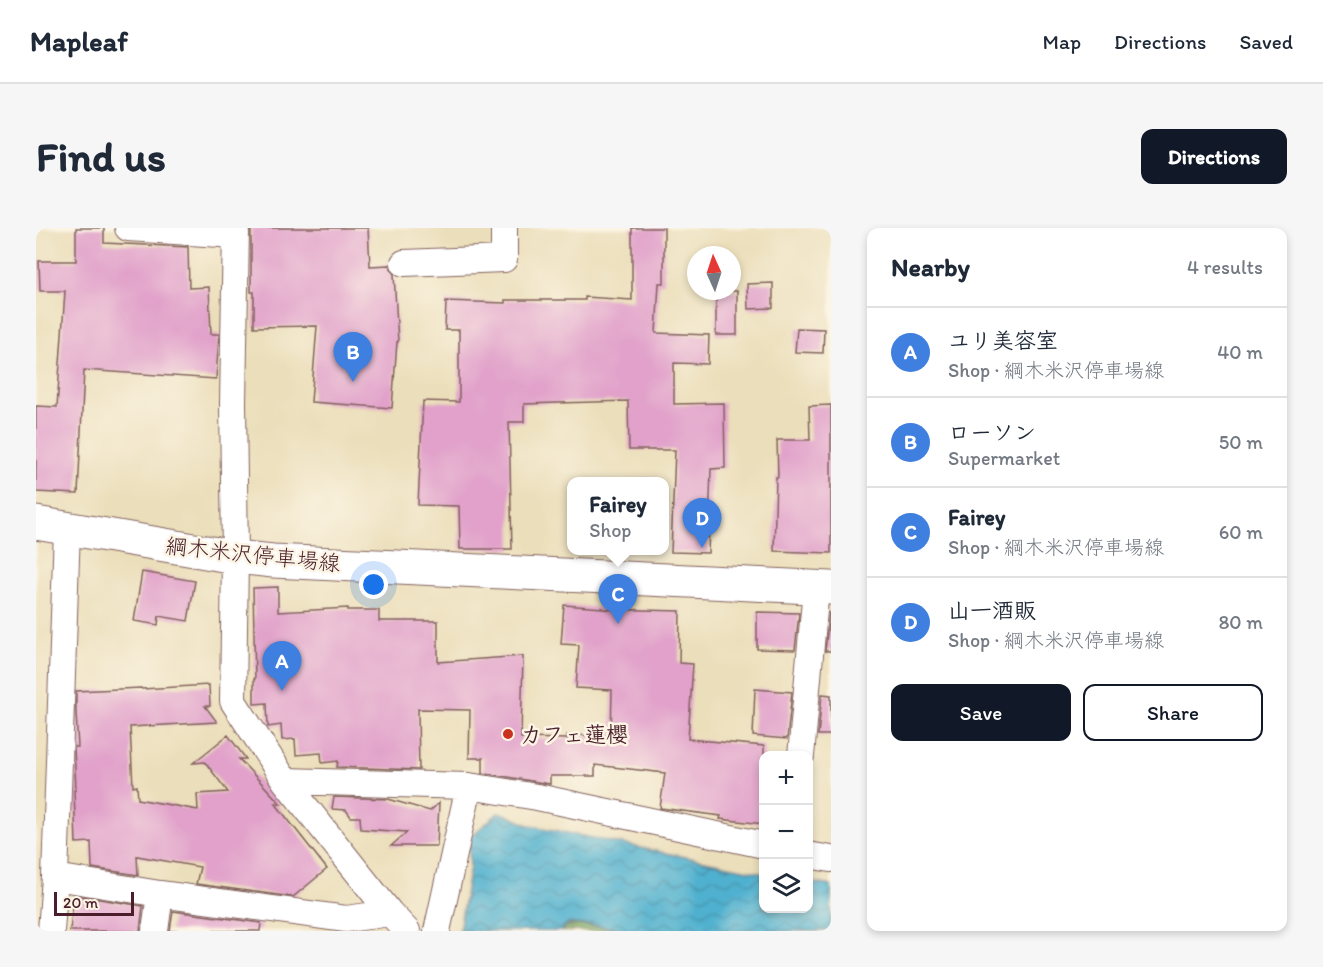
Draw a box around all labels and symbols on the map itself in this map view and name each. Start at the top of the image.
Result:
north arrow [687,246,741,300]
pin: B [334,332,372,382]
pin: D [682,498,722,548]
street label: 綱木米沢停車場線 [164,532,342,577]
your location [359,570,388,599]
pin: C [598,574,638,624]
pin: A [262,642,302,691]
place label: カフェ蓮櫻 [520,721,628,748]
marker: カフェ蓮櫻 [501,727,515,741]
scale bar [54,889,134,916]

